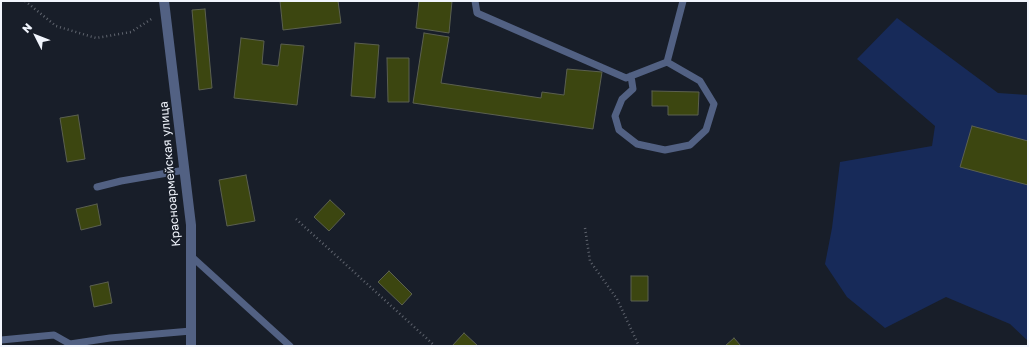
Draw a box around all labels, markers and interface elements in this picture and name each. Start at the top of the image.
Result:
north arrow [16,16,56,56]
text: N [19,20,34,35]
street label: Красноармейская улица [156,101,184,247]

